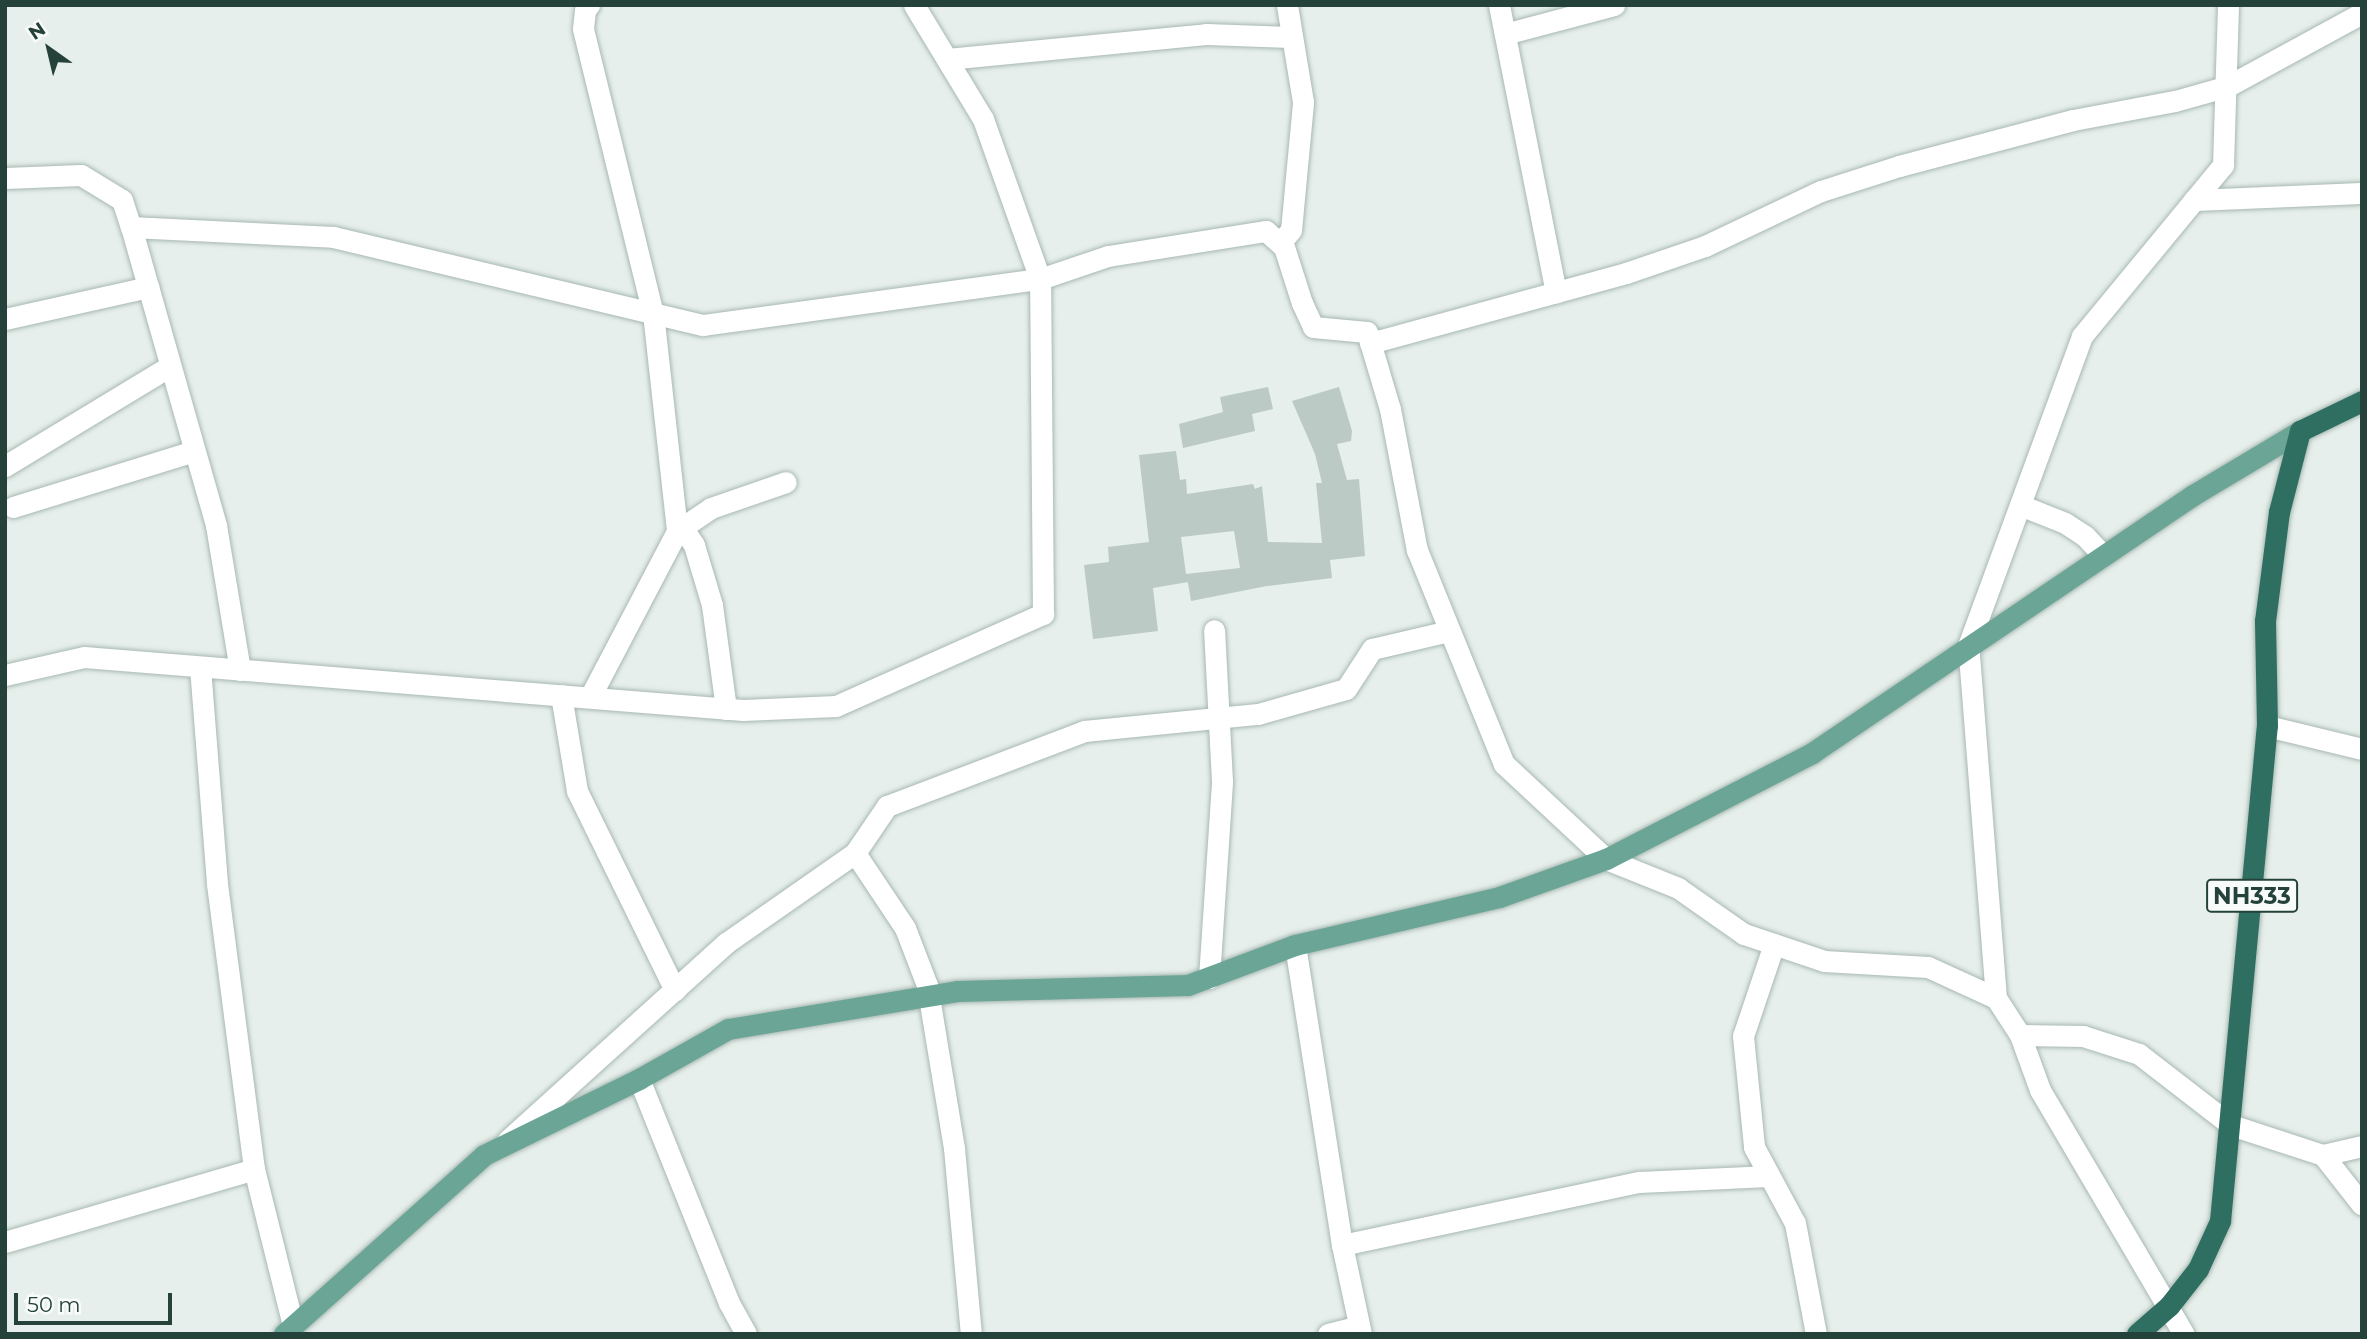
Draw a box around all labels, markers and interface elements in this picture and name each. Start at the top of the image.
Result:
north arrow [14,14,84,84]
text: N [24,17,50,45]
road number: NH333 [2205,876,2299,916]
scale bar [18,1280,175,1324]
text: 50 m [27,1292,81,1317]

